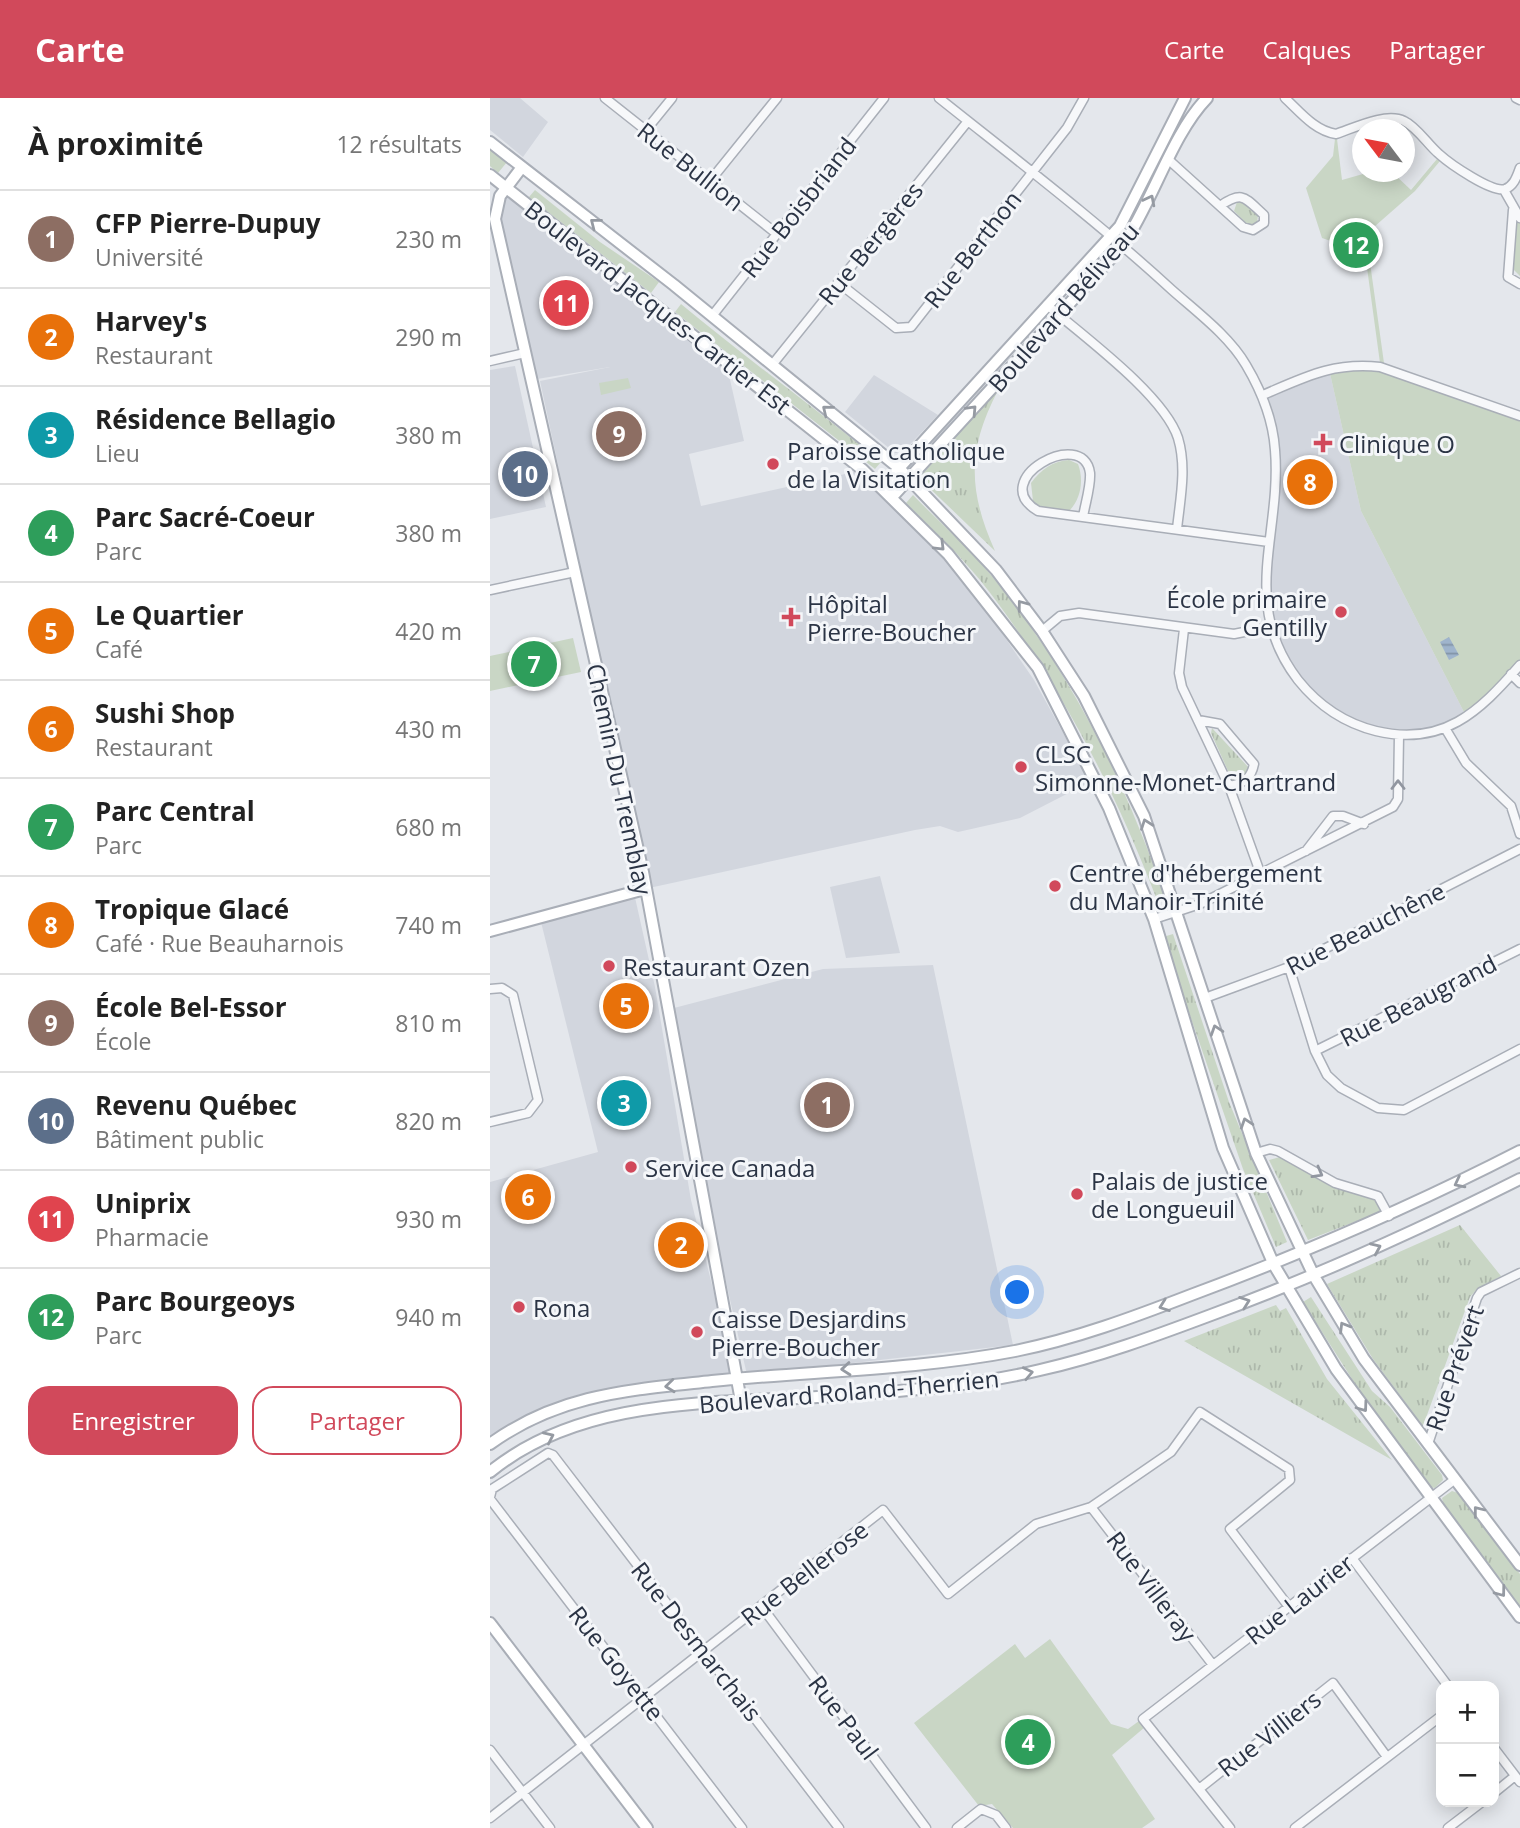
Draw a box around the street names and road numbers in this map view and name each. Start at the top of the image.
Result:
street label: Rue Bullion [631,114,751,218]
street label: Rue Boisbriand [733,130,863,284]
street label: Rue Bergères [810,175,930,311]
street label: Rue Berthon [916,183,1028,315]
street label: Boulevard Jacques-Cartier Est [518,193,798,421]
street label: Boulevard Béliveau [980,215,1146,399]
street label: Chemin Du Tremblay [579,660,661,899]
street label: Rue Beauchêne [1280,874,1450,982]
street label: Rue Beaugrand [1334,946,1502,1054]
street label: Rue Prévert [1417,1301,1491,1435]
street label: Boulevard Roland-Therrien [697,1361,1001,1421]
street label: Rue Bellerose [734,1513,874,1633]
street label: Rue Villeray [1100,1524,1205,1649]
street label: Rue Laurier [1238,1546,1360,1652]
street label: Rue Desmarchais [624,1554,770,1728]
street label: Rue Goyette [562,1599,672,1727]
street label: Rue Paul [801,1668,887,1766]
street label: Rue Villiers [1211,1682,1327,1784]

